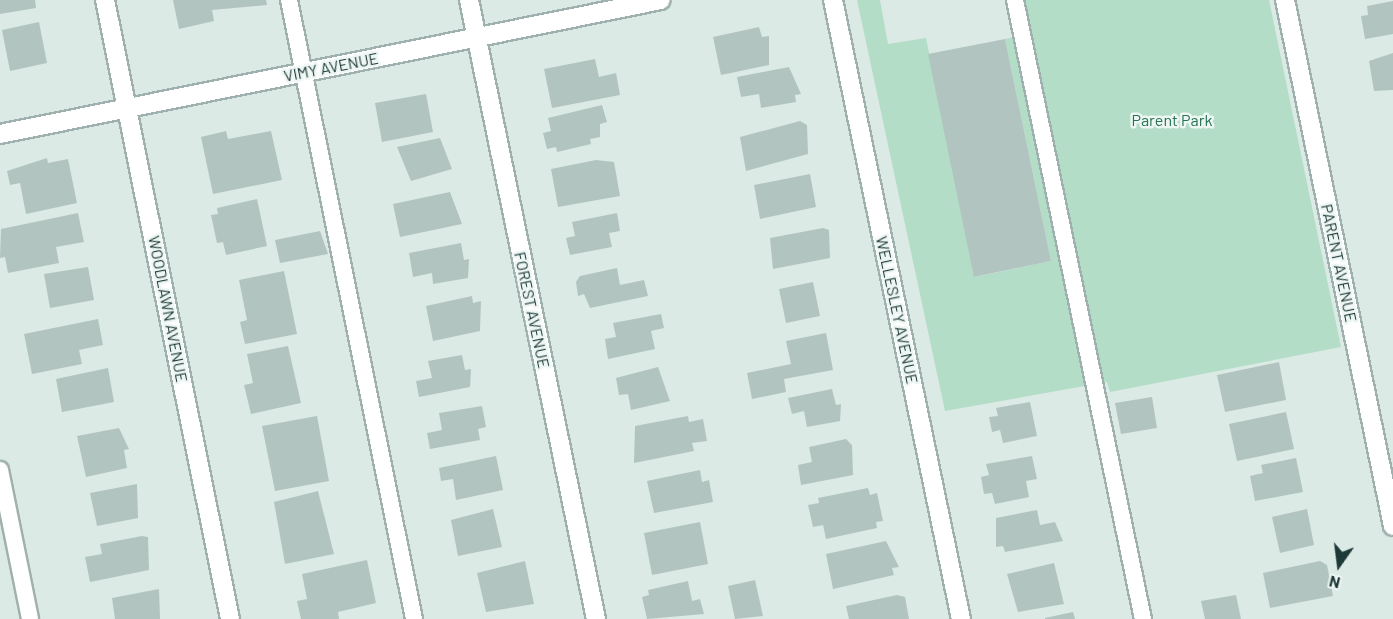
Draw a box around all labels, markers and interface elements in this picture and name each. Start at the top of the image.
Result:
street label: VIMY AVENUE [282,48,380,86]
park label: Parent Park [1132,110,1212,130]
street label: PARENT AVENUE [1317,202,1361,324]
street label: WOODLAWN AVENUE [144,234,192,384]
street label: WELLESLEY AVENUE [872,234,922,386]
street label: FOREST AVENUE [510,250,554,370]
north arrow [1309,535,1369,595]
text: N [1327,572,1342,593]

